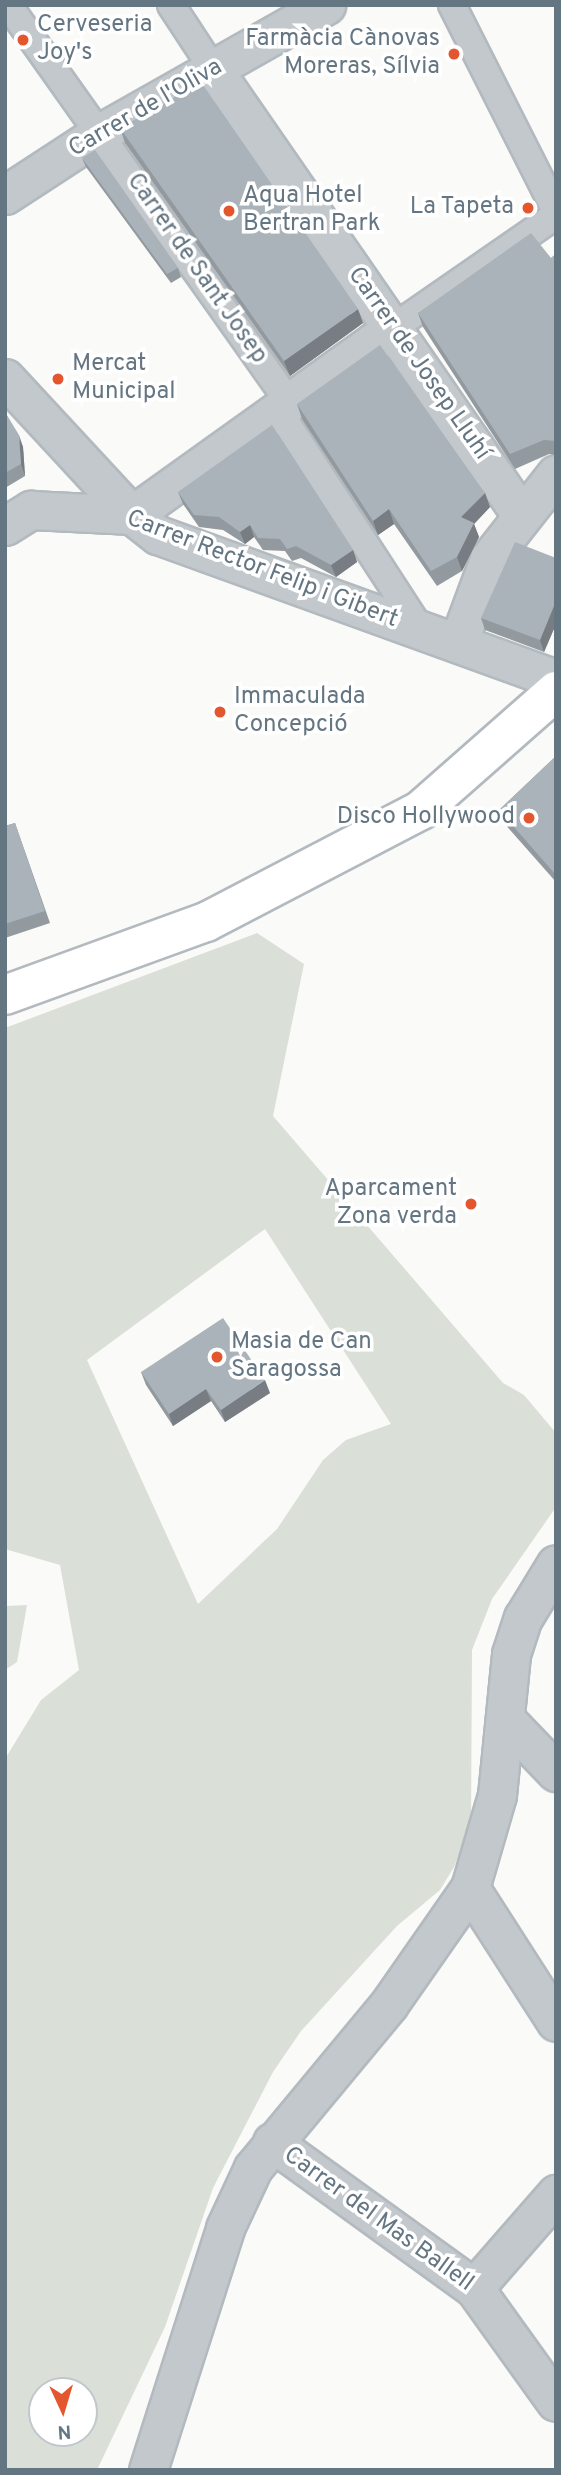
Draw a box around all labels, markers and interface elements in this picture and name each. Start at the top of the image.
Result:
place label: Cerveseria Joy's [37,12,152,68]
place label: Farmàcia Cànovas Moreras, Sílvia [245,26,440,82]
marker: Cerveseria Joy's [15,32,31,48]
marker: Farmàcia Cànovas Moreras, Sílvia [446,46,462,62]
street label: Carrer de l'Oliva [64,53,228,165]
street label: Carrer de Sant Josep [119,168,273,370]
place label: Aqua Hotel Bertran Park [243,183,380,239]
place label: La Tapeta [409,194,514,222]
marker: La Tapeta [520,200,536,216]
marker: Aqua Hotel Bertran Park [221,203,237,219]
street label: Carrer de Josep Lluhí [341,262,495,466]
place label: Mercat Municipal [72,351,175,407]
marker: Mercat Municipal [50,371,66,387]
street label: Carrer Rector Felip i Gibert [122,505,402,635]
place label: Immaculada Concepció [234,684,365,740]
marker: Immaculada Concepció [212,704,228,720]
place label: Disco Hollywood [337,804,515,832]
marker: Disco Hollywood [521,810,537,826]
place label: Aparcament Zona verda [324,1176,457,1232]
marker: Aparcament Zona verda [463,1196,479,1212]
place label: Masia de Can Saragossa [231,1329,372,1385]
marker: Masia de Can Saragossa [209,1349,225,1365]
street label: Carrer del Mas Ballell [277,2141,479,2299]
north arrow [28,2377,98,2447]
text: N [57,2419,72,2443]

